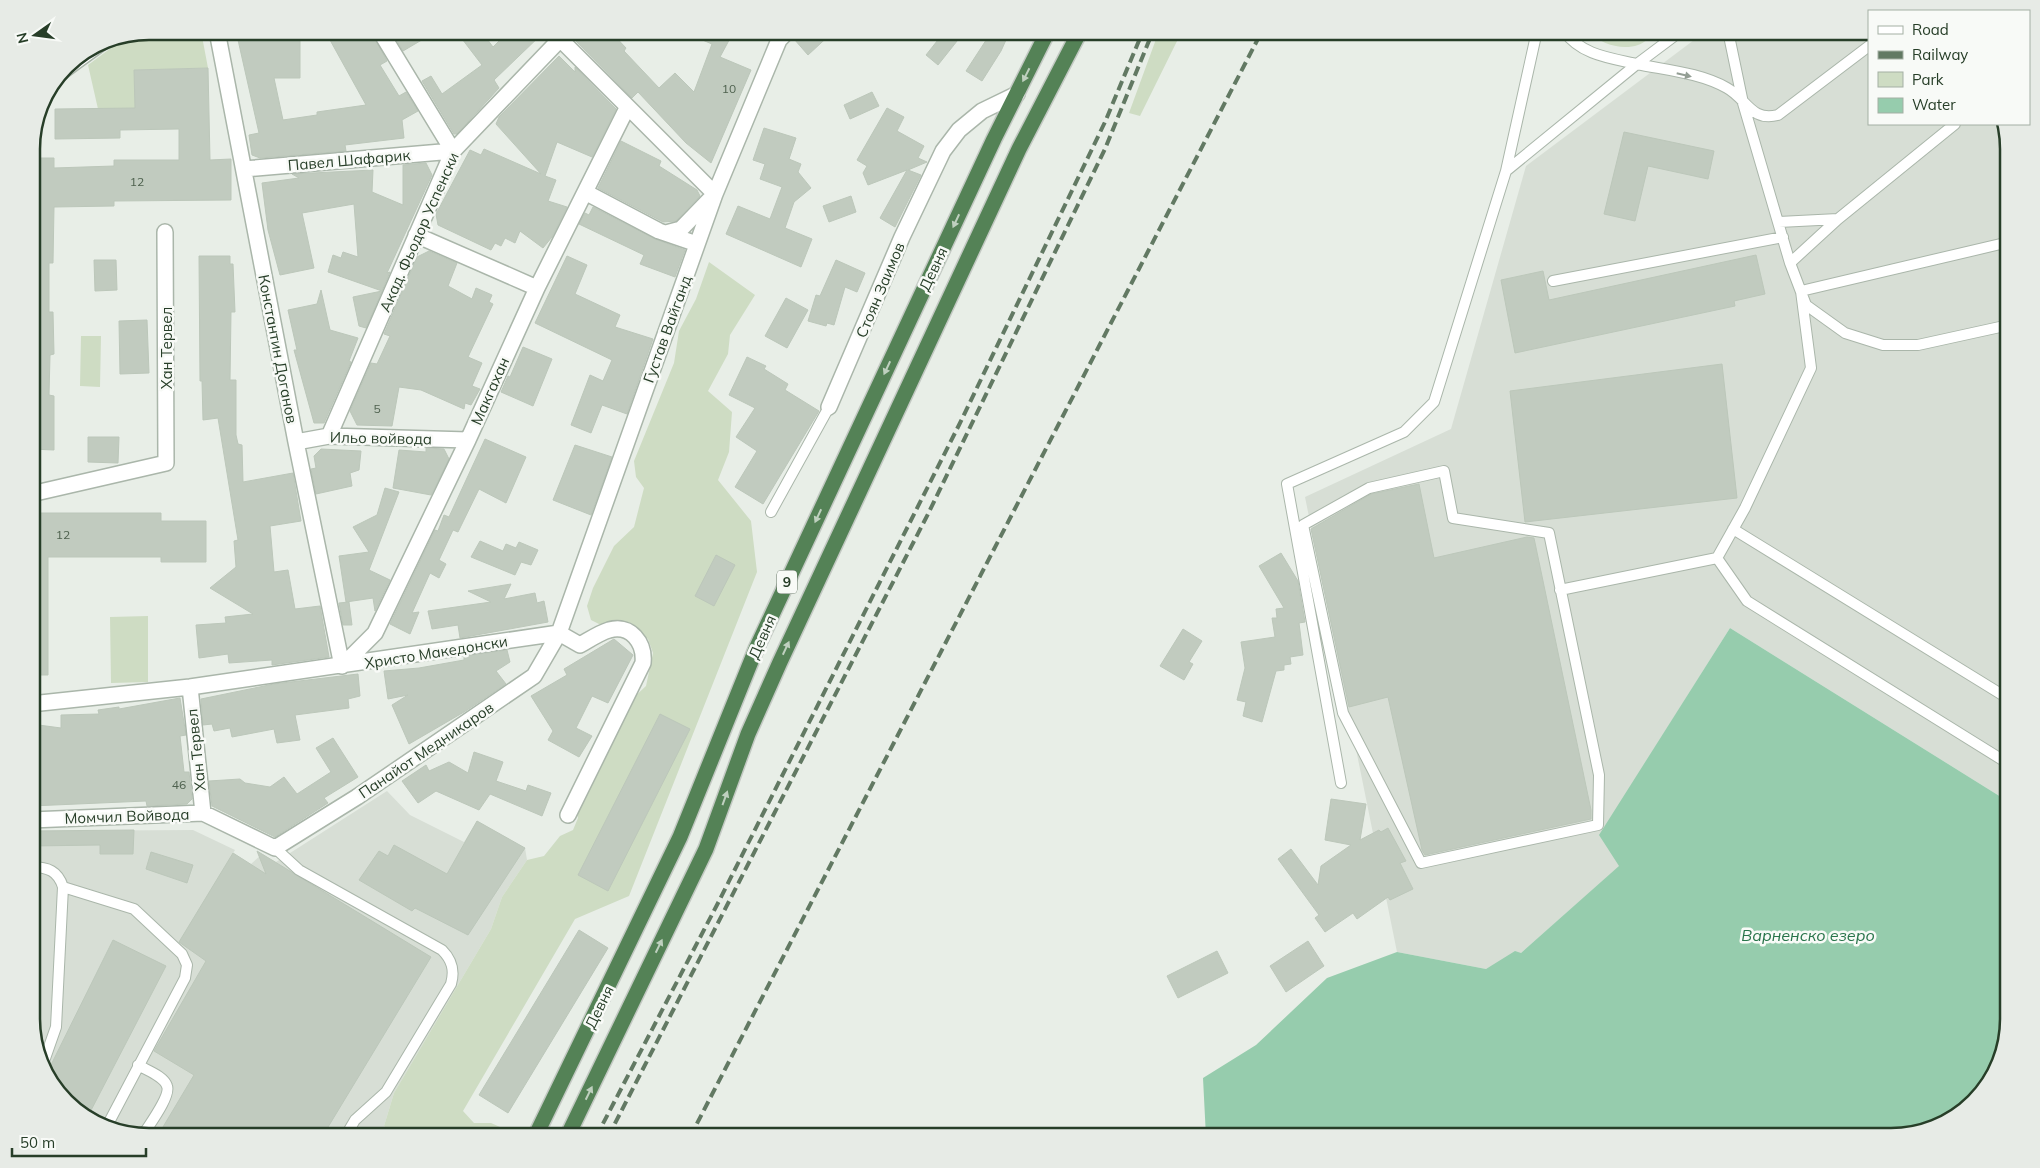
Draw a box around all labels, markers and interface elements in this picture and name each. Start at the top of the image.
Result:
north arrow [10,10,60,60]
legend [1868,10,2030,125]
text: Road [1912,20,1949,39]
text: N [12,31,32,45]
text: Railway [1912,45,1968,64]
one-way arrow [1022,68,1030,82]
text: Park [1912,70,1944,89]
one-way arrow [1677,71,1692,79]
house number: 10 [722,81,736,96]
text: Water [1912,95,1956,114]
street label: Павел Шафарик [287,145,412,175]
street label: Акад. Фьодор Успенски [375,149,463,315]
house number: 12 [130,174,144,189]
one-way arrow [951,214,959,228]
street label: Стоян Заимов [851,239,909,341]
street label: Девня [915,244,951,294]
street label: Константин Доганов [254,273,302,425]
street label: Густав Вайганд [639,273,695,385]
street label: Хан Тервел [157,307,176,389]
street label: Макгахан [467,354,513,428]
one-way arrow [883,361,891,375]
house number: 5 [373,401,381,416]
street label: Ильо войвода [330,428,432,448]
one-way arrow [814,509,822,523]
house number: 12 [56,527,70,542]
road number: 9 [777,570,797,594]
street label: Девня [744,612,780,662]
street label: Христо Македонски [363,631,509,673]
one-way arrow [783,641,791,655]
street label: Панайот Медникаров [355,698,497,802]
street label: Хан Тервел [182,708,210,792]
house number: 46 [172,777,186,792]
one-way arrow [721,790,729,805]
street label: Момчил Войвода [64,804,190,828]
water label: Варненско езеро [1741,925,1875,945]
one-way arrow [655,939,663,954]
street label: Девня [580,982,618,1032]
one-way arrow [585,1086,593,1100]
scale bar [12,1126,146,1158]
text: 50 m [20,1133,55,1152]

